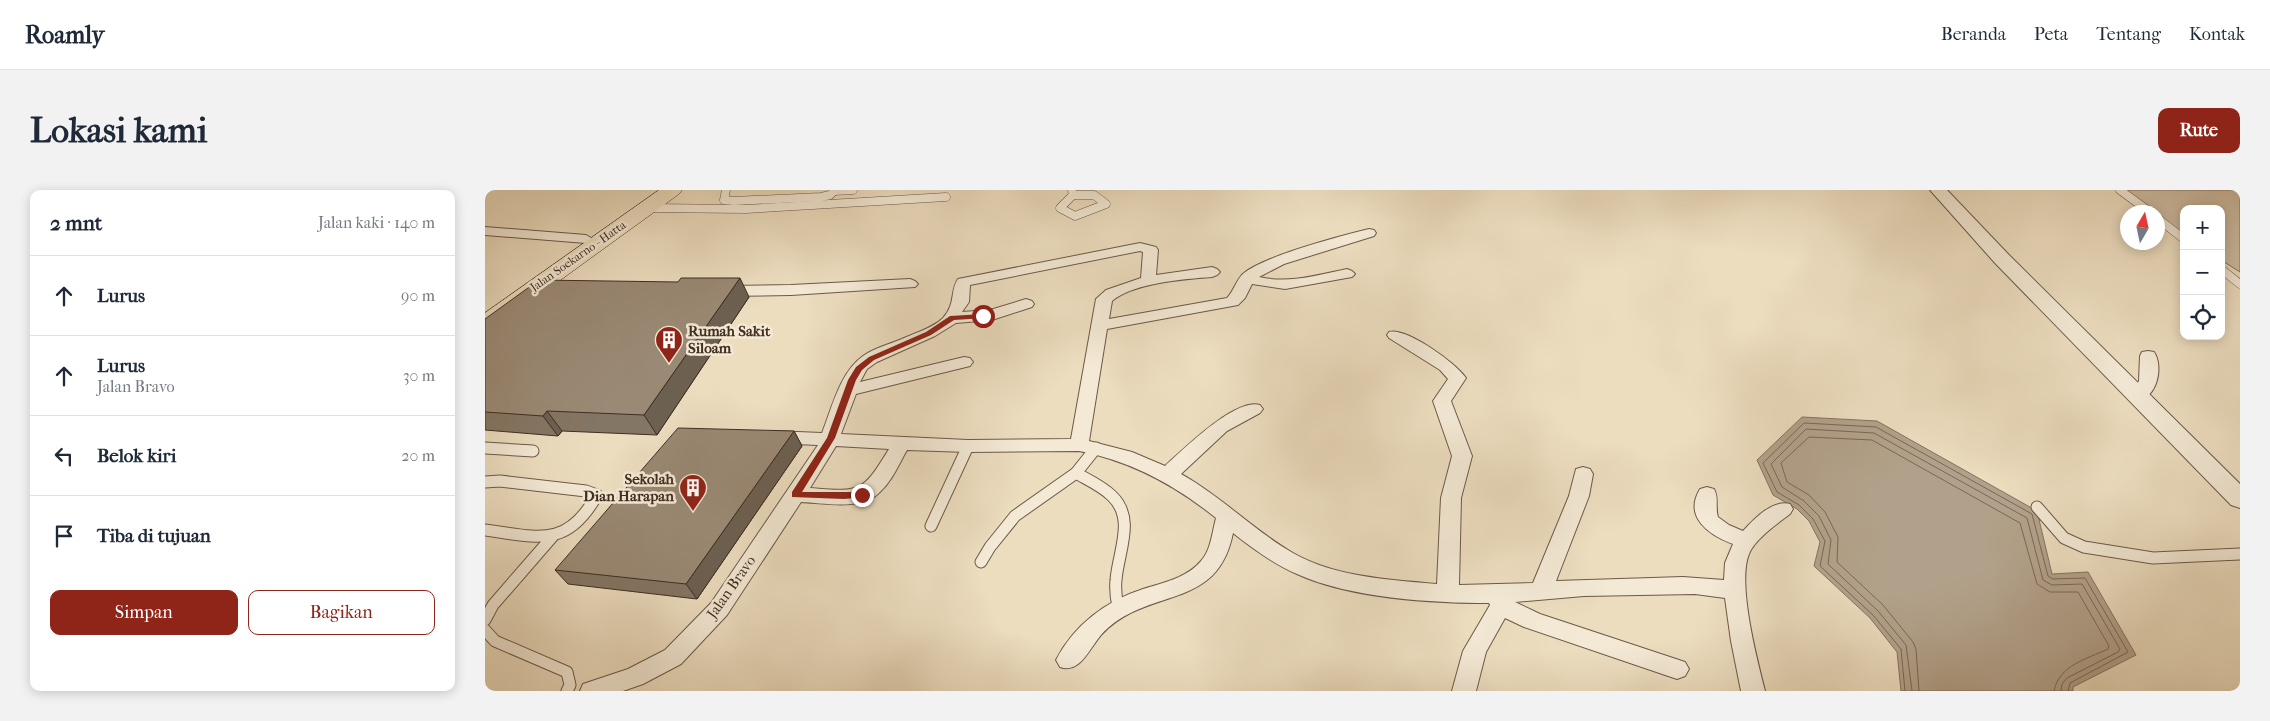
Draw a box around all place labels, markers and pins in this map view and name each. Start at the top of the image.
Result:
place label: Rumah Sakit Siloam [688,322,771,357]
building icon: Rumah Sakit Siloam [654,325,684,364]
place label: Sekolah Dian Harapan [583,470,675,505]
building icon: Sekolah Dian Harapan [678,473,708,512]

